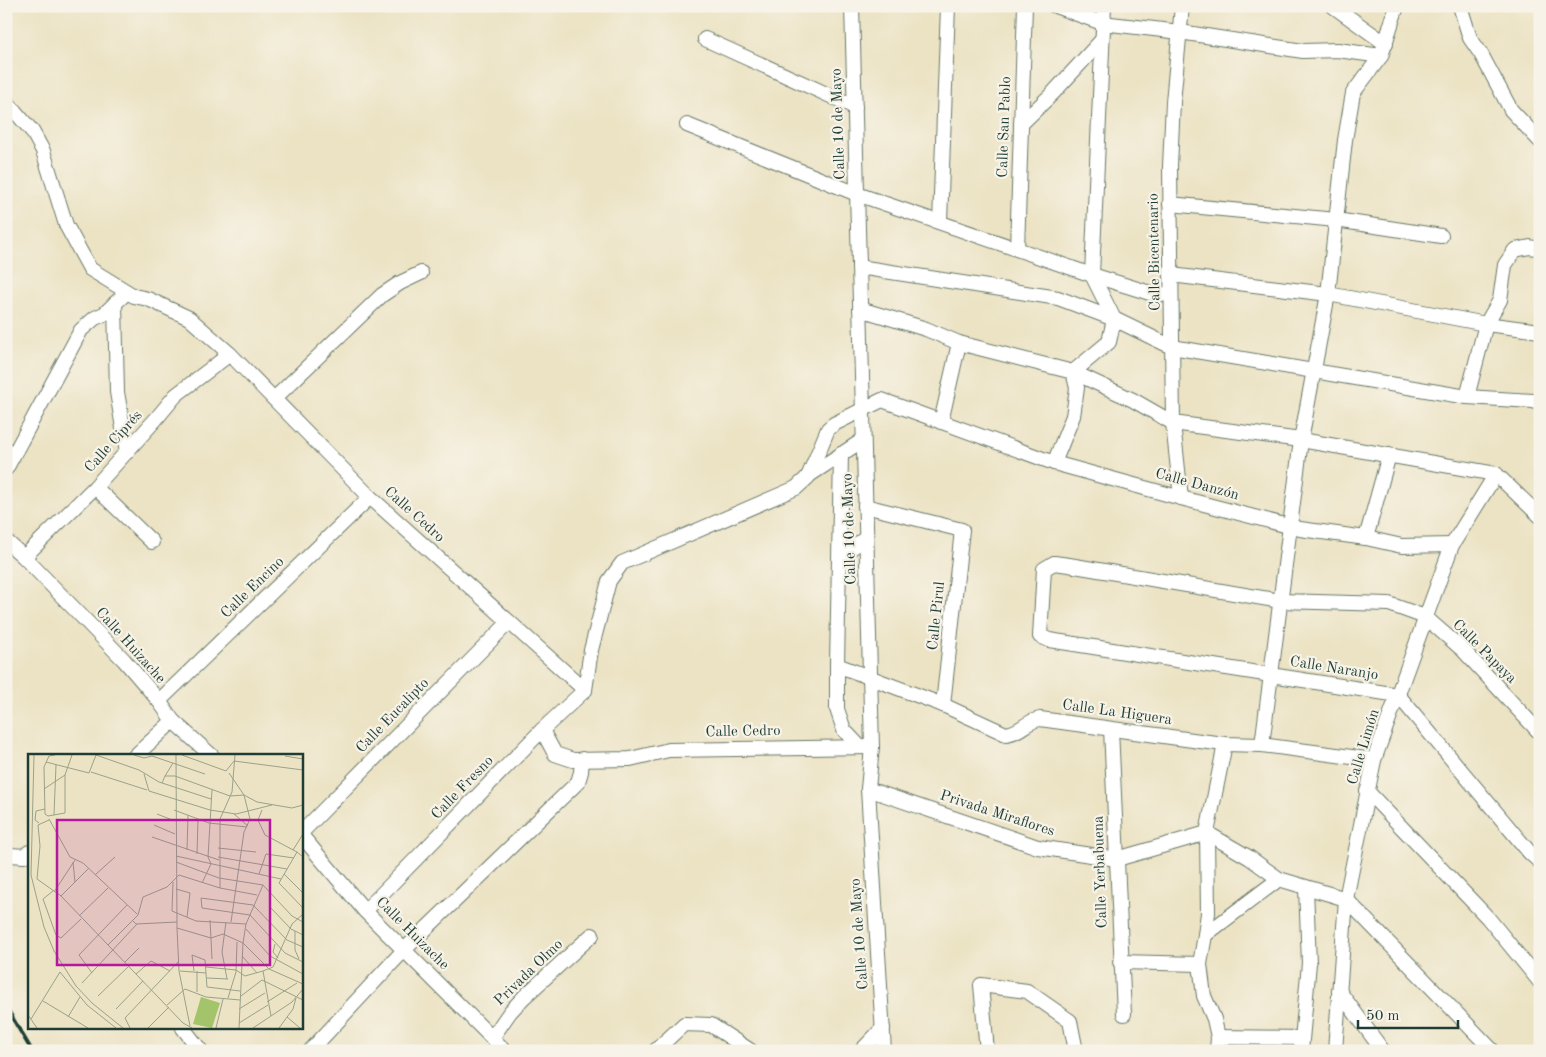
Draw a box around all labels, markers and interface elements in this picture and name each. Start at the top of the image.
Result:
street label: Calle 10 de Mayo [830,68,848,180]
street label: Calle San Pablo [996,76,1014,178]
street label: Calle Bicentenario [1146,193,1164,311]
street label: Calle Ciprés [82,408,146,476]
street label: Calle Danzón [1154,467,1240,503]
street label: Calle 10 de Mayo [841,473,859,585]
street label: Calle Cedro [381,484,447,546]
street label: Calle Encino [219,554,287,622]
street label: Calle Pirul [926,581,948,651]
street label: Calle Huizache [92,605,168,687]
street label: Calle Papaya [1449,617,1519,687]
street label: Calle Naranjo [1289,655,1379,683]
street label: Calle Eucalipto [354,676,432,756]
street label: Calle La Higuera [1061,698,1173,728]
street label: Calle Limón [1345,707,1383,787]
street label: Calle Cedro [705,724,781,740]
street label: Calle Fresno [429,753,497,823]
inset map [28,754,302,1030]
street label: Privada Miraflores [938,788,1056,840]
street label: Calle Yerbabuena [1092,815,1110,929]
street label: Calle 10 de Mayo [849,878,871,990]
street label: Calle Huizache [373,895,451,973]
street label: Privada Olmo [492,937,566,1009]
scale bar [1358,997,1458,1029]
text: 50 m [1366,1009,1400,1024]

